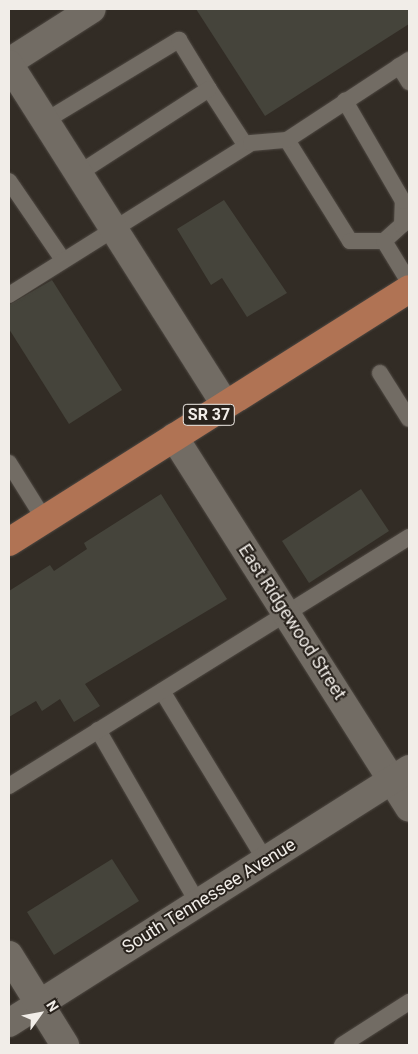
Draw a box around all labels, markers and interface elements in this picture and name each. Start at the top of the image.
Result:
road number: SR 37 [183,402,235,428]
street label: East Ridgewood Street [234,540,350,704]
street label: South Tennessee Avenue [118,834,300,958]
north arrow [15,989,65,1039]
text: N [43,998,62,1014]

